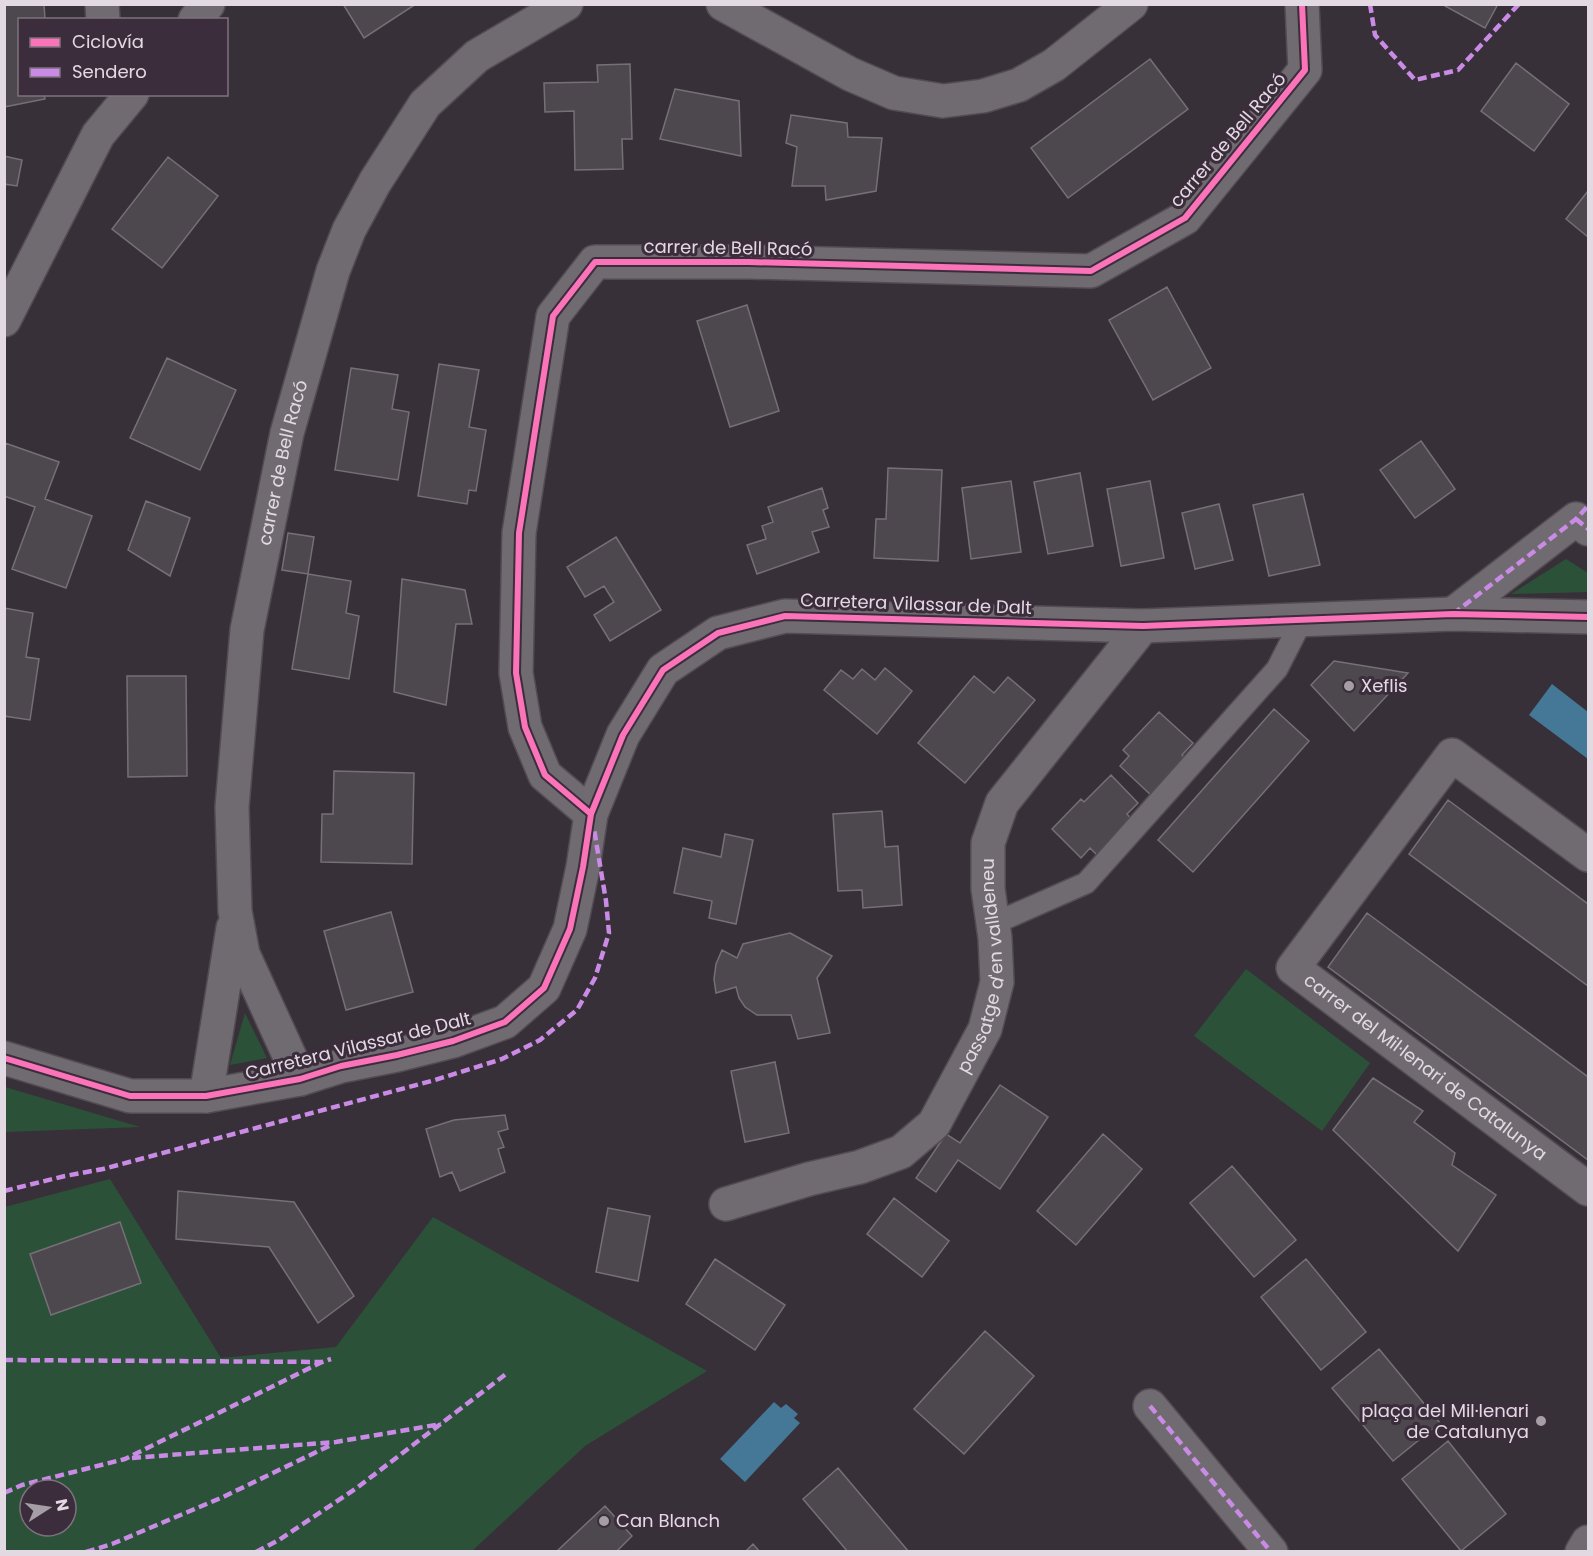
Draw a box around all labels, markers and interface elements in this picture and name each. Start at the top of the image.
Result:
legend [18,18,228,96]
text: Ciclovía [72,29,144,54]
text: Sendero [72,59,147,84]
street label: carrer de Bell Racó [1164,67,1291,212]
street label: carrer de Bell Racó [643,234,813,261]
street label: carrer de Bell Racó [252,377,313,547]
street label: Carretera Vilassar de Dalt [800,587,1032,620]
place label: Xeflis [1361,673,1408,698]
marker: Xeflis [1342,679,1356,693]
street label: passatge d'en valldeneu [951,858,1010,1077]
street label: carrer del Mil·lenari de Catalunya [1299,967,1552,1166]
street label: Carretera Vilassar de Dalt [242,1005,473,1086]
place label: plaça del Mil·lenari de Catalunya [1361,1398,1529,1444]
marker: plaça del Mil·lenari de Catalunya [1534,1414,1548,1428]
north arrow [18,1478,78,1538]
text: N [50,1497,75,1513]
place label: Can Blanch [616,1508,720,1533]
marker: Can Blanch [597,1514,611,1528]

